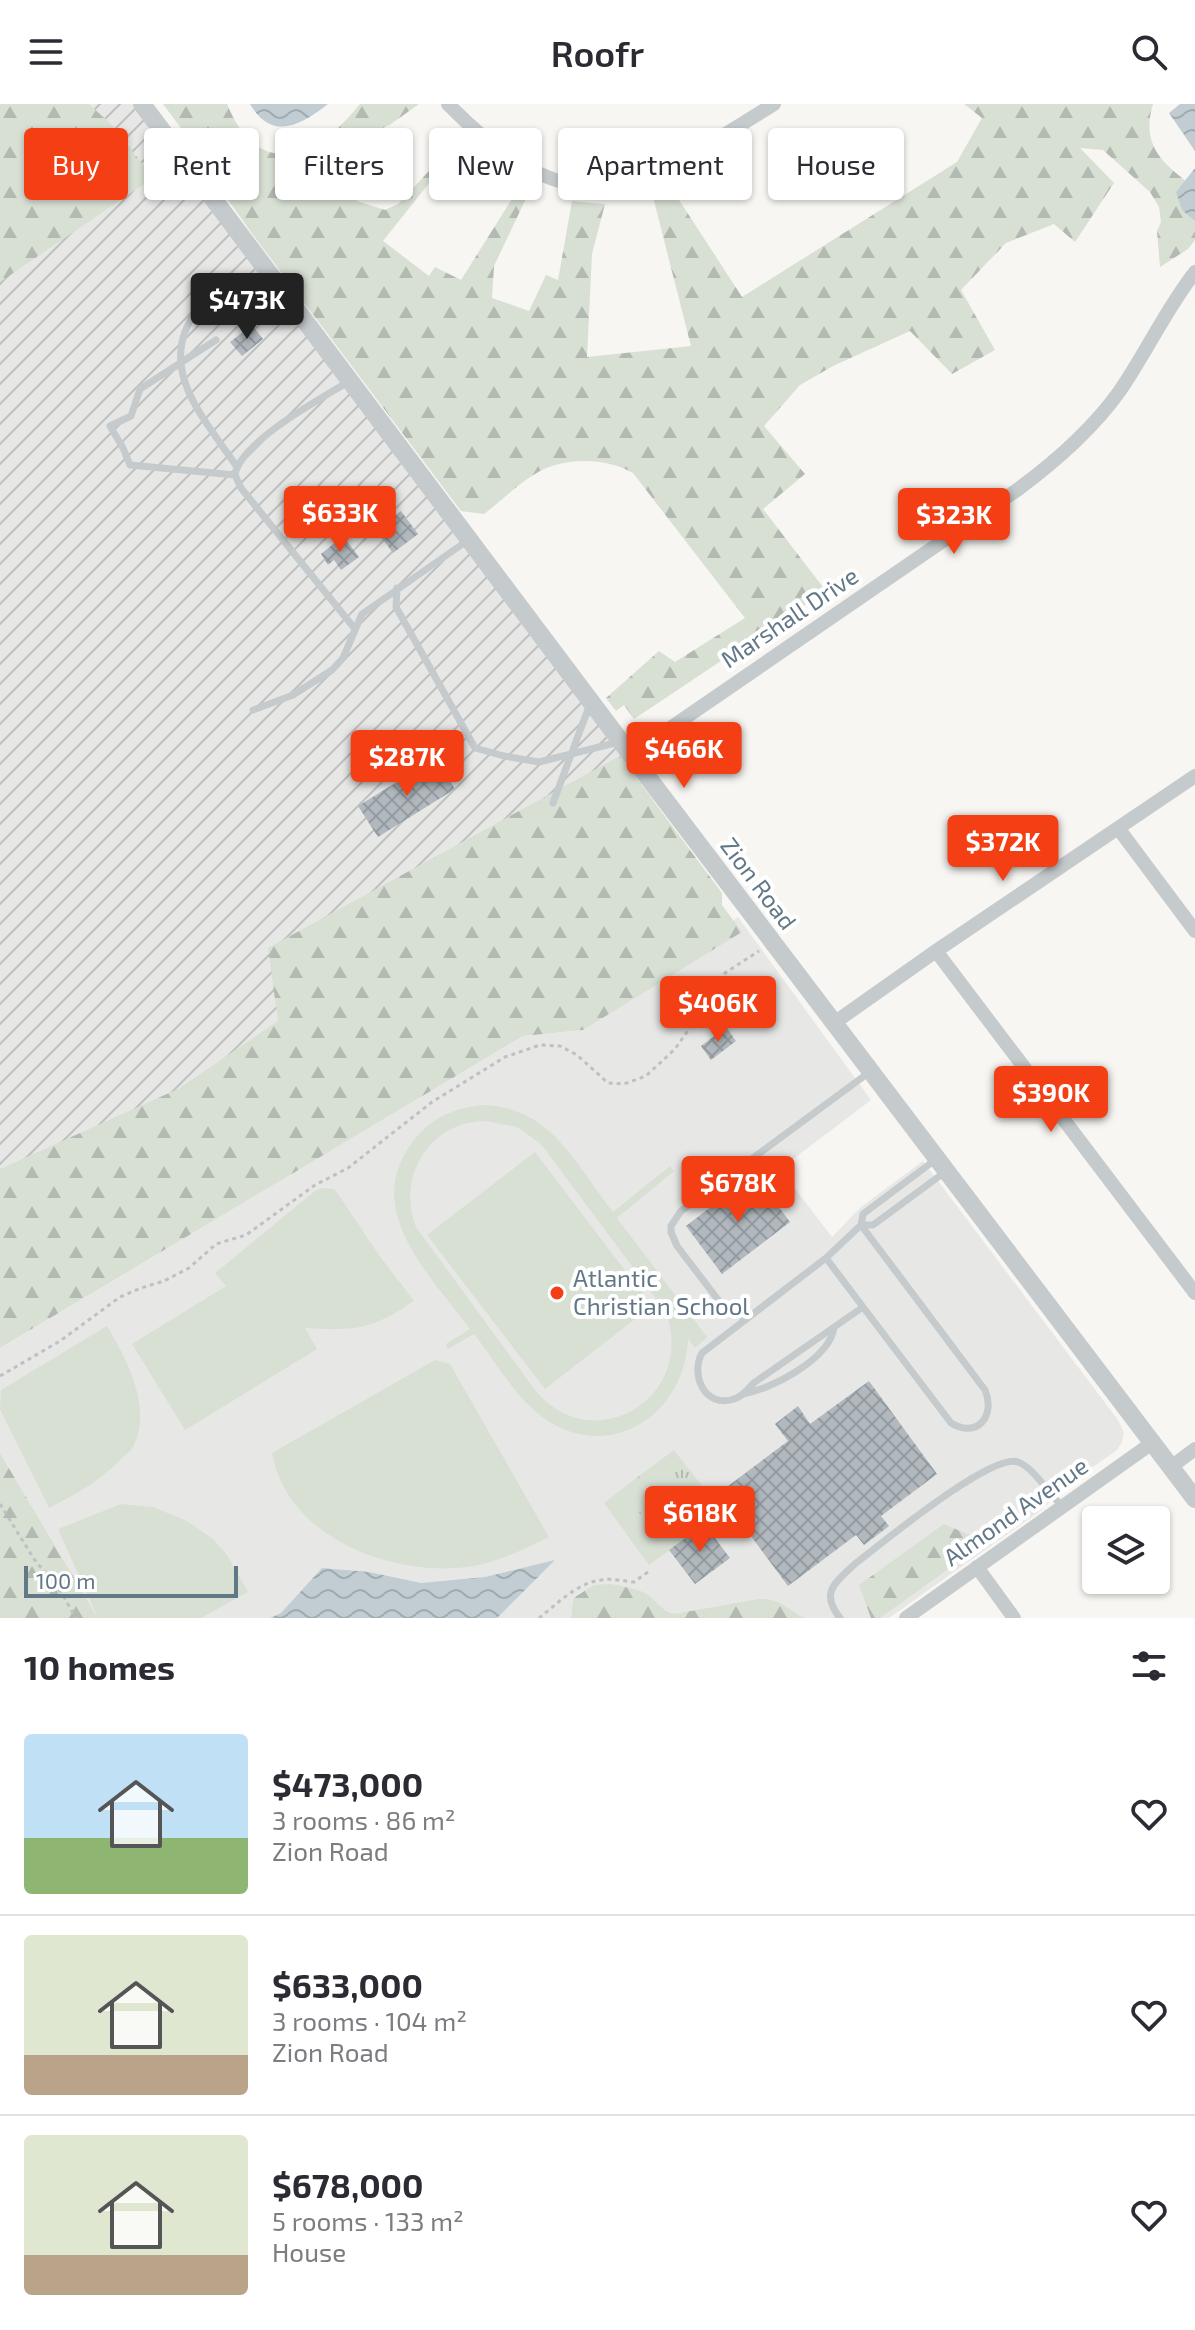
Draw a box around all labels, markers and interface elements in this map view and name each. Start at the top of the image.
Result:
icon: menu [24,30,68,74]
icon: search [1127,30,1171,74]
text: Roofr [551,31,644,74]
chip: Buy [24,128,128,200]
chip: Rent [144,128,259,200]
chip: Filters [275,128,413,200]
chip: New [429,128,542,200]
chip: Apartment [558,128,752,200]
chip: House [768,128,904,200]
pin: $473K [191,273,303,341]
text: $473K [209,283,285,314]
pin: $633K [284,486,396,554]
pin: $323K [898,488,1010,556]
text: $633K [302,496,378,527]
text: $323K [916,498,992,529]
street label: Marshall Drive [715,560,863,673]
pin: $466K [628,722,740,790]
pin: $287K [351,730,463,798]
text: $466K [645,732,723,763]
text: $287K [369,740,445,771]
pin: $372K [947,815,1059,883]
text: $372K [965,825,1041,856]
street label: Zion Road [715,831,803,935]
pin: $406K [662,976,774,1044]
text: $406K [678,986,758,1017]
pin: $390K [995,1066,1107,1134]
text: $390K [1012,1076,1090,1107]
pin: $678K [682,1156,794,1224]
text: $678K [700,1166,776,1197]
place label: Atlantic Christian School [573,1263,750,1320]
marker: Atlantic Christian School [548,1284,566,1302]
street label: Almond Avenue [937,1450,1093,1571]
pin: $618K [644,1486,756,1554]
text: $618K [663,1496,737,1527]
map controls [1082,1506,1170,1594]
button: layers [1082,1506,1170,1594]
scale bar [24,1562,238,1598]
text: 100 m [36,1567,95,1593]
icon: filters [1127,1644,1171,1688]
text: 10 homes [24,1646,175,1687]
text: $473,000 [272,1763,423,1804]
icon: home [88,1766,184,1862]
icon: heart [1127,1792,1171,1836]
text: 3 rooms · 86 m² [272,1804,456,1835]
text: Zion Road [272,1835,389,1866]
text: $633,000 [272,1964,423,2005]
icon: home [88,1967,184,2063]
icon: heart [1127,1993,1171,2037]
text: 3 rooms · 104 m² [272,2005,467,2036]
text: Zion Road [272,2036,389,2067]
text: $678,000 [272,2164,424,2205]
icon: home [88,2167,184,2263]
icon: heart [1127,2193,1171,2237]
text: 5 rooms · 133 m² [272,2205,464,2236]
text: House [272,2236,346,2267]

